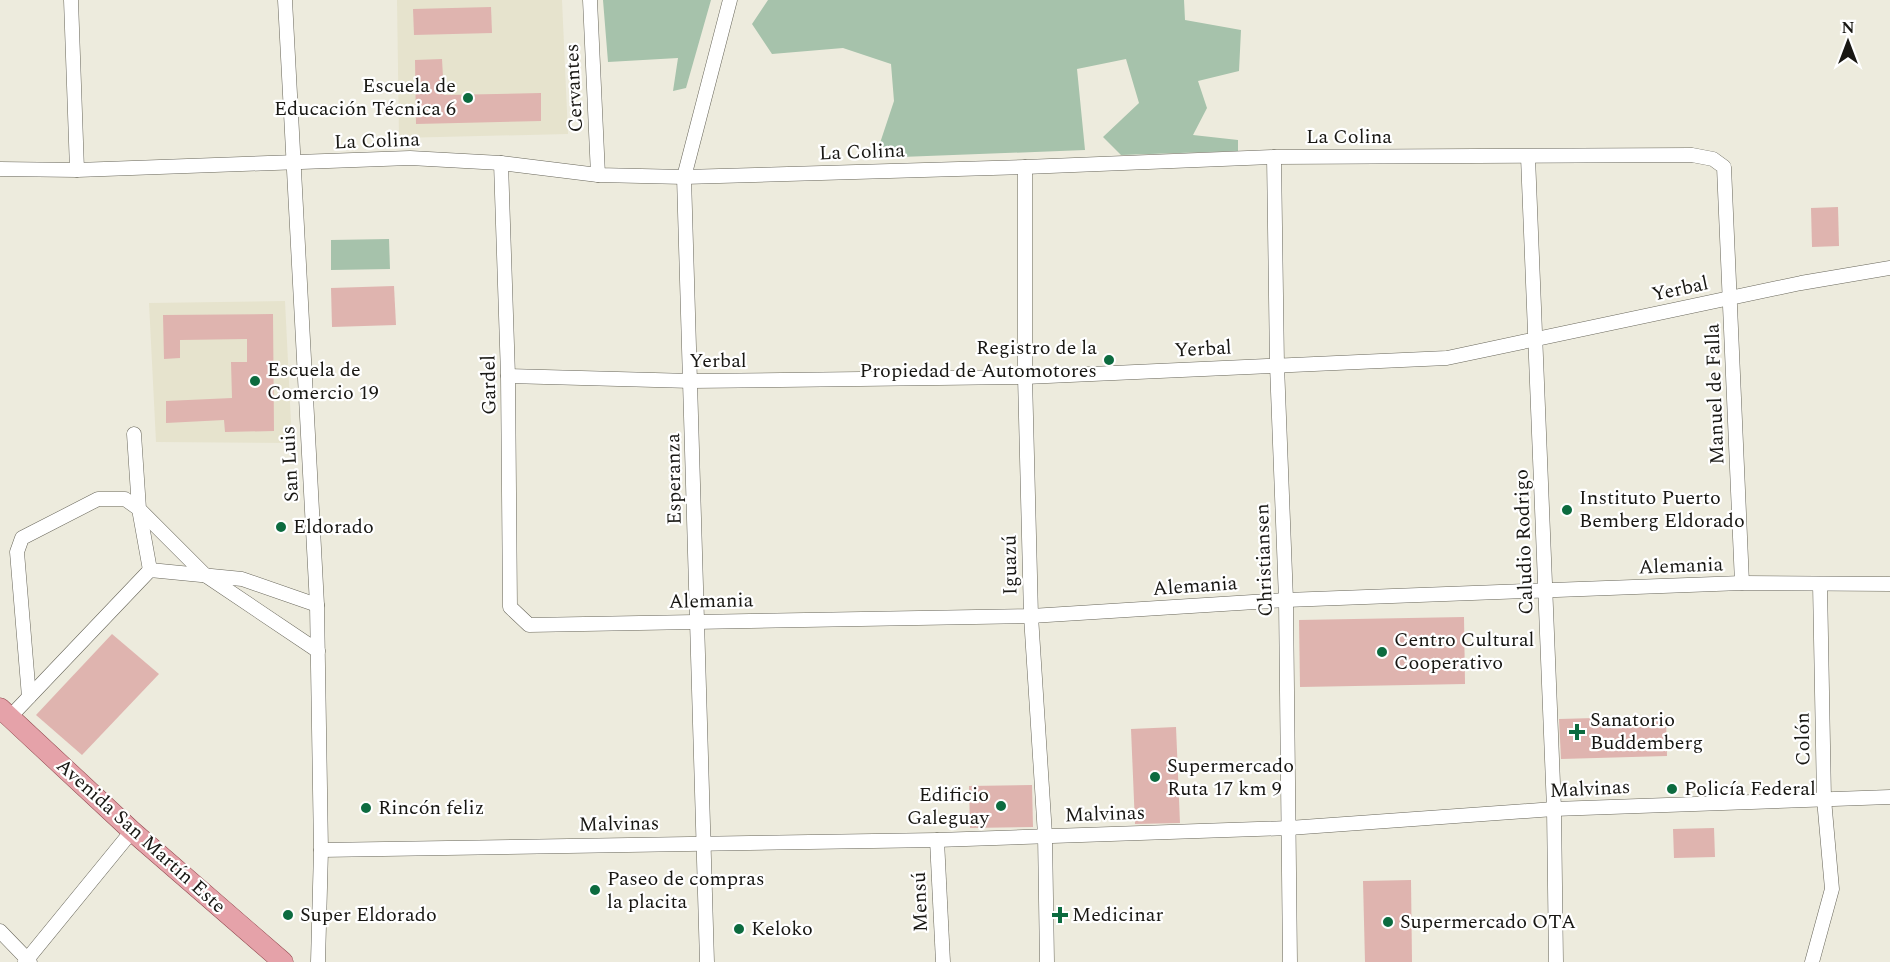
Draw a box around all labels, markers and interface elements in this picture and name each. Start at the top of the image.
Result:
north arrow [1818,12,1878,72]
text: N [1841,16,1855,40]
street label: Cervantes [557,43,591,133]
place label: Escuela de Educación Técnica 6 [274,71,456,124]
marker: Escuela de Educación Técnica 6 [461,91,475,105]
street label: La Colina [1306,122,1392,152]
street label: La Colina [333,124,421,157]
street label: La Colina [818,135,906,168]
street label: Yerbal [1649,268,1711,310]
street label: Manuel de Falla [1698,323,1732,465]
place label: Registro de la Propiedad de Automotores [860,333,1097,386]
street label: Yerbal [1174,333,1232,365]
street label: Yerbal [689,346,747,376]
marker: Registro de la Propiedad de Automotores [1102,353,1116,367]
place label: Escuela de Comercio 19 [267,355,379,408]
street label: Gardel [473,355,505,415]
marker: Escuela de Comercio 19 [248,374,262,388]
street label: San Luis [273,425,307,503]
street label: Esperanza [658,433,690,525]
street label: Caludio Rodrigo [1506,469,1542,615]
place label: Instituto Puerto Bemberg Eldorado [1579,483,1745,536]
street label: Christiansen [1247,503,1281,617]
marker: Instituto Puerto Bemberg Eldorado [1560,503,1574,517]
place label: Eldorado [293,512,374,542]
marker: Eldorado [274,520,288,534]
street label: Iguazú [994,535,1026,595]
street label: Alemania [1638,550,1724,582]
street label: Alemania [1152,568,1239,604]
street label: Alemania [668,585,754,617]
place label: Centro Cultural Cooperativo [1394,625,1534,678]
marker: Centro Cultural Cooperativo [1375,645,1389,659]
place label: Sanatorio Buddemberg [1590,705,1703,758]
street label: Colón [1788,712,1818,766]
marker: Sanatorio Buddemberg [1568,723,1586,741]
street label: Avenida San Martín Este [49,751,233,921]
place label: Supermercado Ruta 17 km 9 [1167,751,1294,804]
marker: Supermercado Ruta 17 km 9 [1148,770,1162,784]
street label: Malvinas [1549,772,1631,806]
place label: Policía Federal [1684,774,1816,804]
place label: Edificio Galeguay [907,780,990,833]
marker: Policía Federal [1665,782,1679,796]
place label: Rincón feliz [378,793,484,823]
street label: Malvinas [1064,798,1146,830]
marker: Edificio Galeguay [994,799,1008,813]
marker: Rincón feliz [359,801,373,815]
street label: Malvinas [578,808,660,840]
place label: Paseo de compras la placita [607,864,765,917]
street label: Mensú [904,871,936,933]
marker: Paseo de compras la placita [588,883,602,897]
place label: Super Eldorado [300,900,437,930]
place label: Medicinar [1072,900,1163,930]
place label: Supermercado OTA [1400,907,1576,937]
marker: Super Eldorado [281,908,295,922]
marker: Medicinar [1053,908,1067,922]
place label: Keloko [751,914,813,944]
marker: Supermercado OTA [1381,915,1395,929]
marker: Keloko [732,922,746,936]

